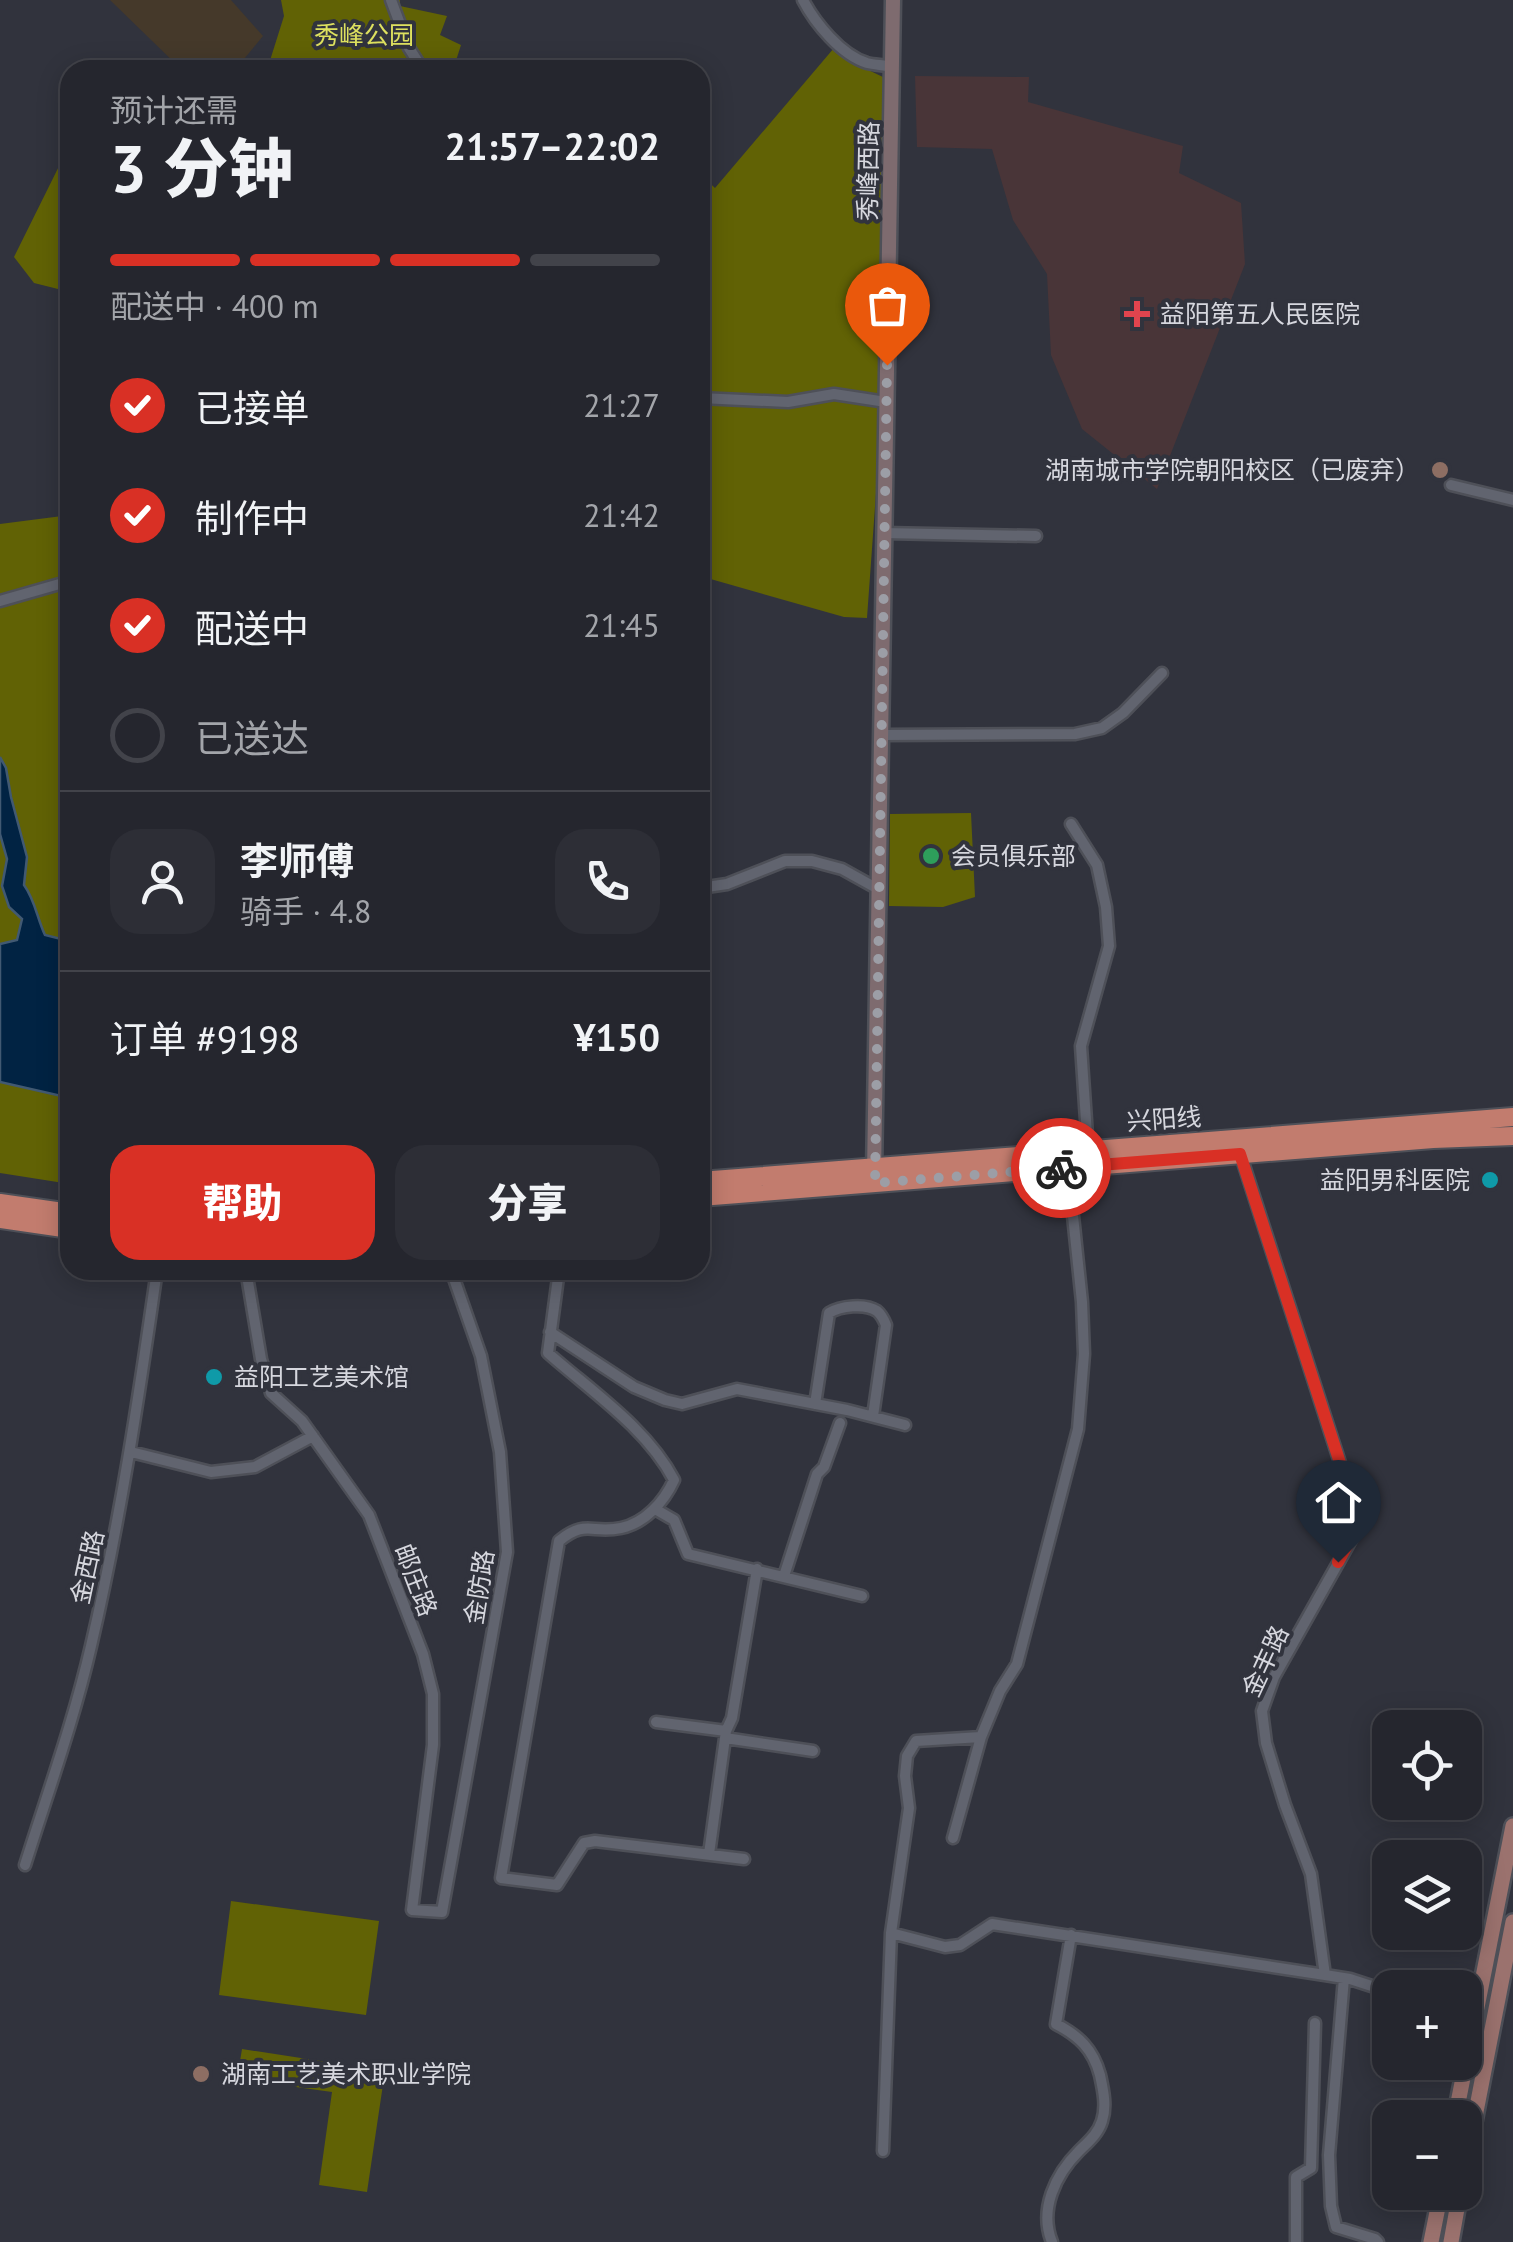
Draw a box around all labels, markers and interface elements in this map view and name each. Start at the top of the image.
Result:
park label: 秀峰公园 [314,19,414,51]
text: 预计还需 [110,89,238,131]
text: 21:57–22:02 [445,121,660,170]
street label: 秀峰西路 [851,121,885,221]
text: 3 分钟 [110,126,293,210]
pin [845,263,930,366]
icon: bag [860,278,915,333]
text: 配送中 · 400 m [110,285,318,327]
place label: 益阳第五人民医院 [1160,298,1360,330]
marker: 益阳第五人民医院 [1124,301,1150,327]
icon: check [110,378,165,433]
text: 已接单 [195,383,309,432]
text: 21:27 [583,384,660,426]
place label: 湖南城市学院朝阳校区（已废弃） [1045,454,1420,486]
marker: 湖南城市学院朝阳校区（已废弃） [1429,459,1451,481]
icon: check [110,488,165,543]
text: 制作中 [195,493,309,542]
text: 21:42 [583,494,660,536]
icon: check [110,598,165,653]
text: 配送中 [195,603,309,652]
text: 21:45 [583,604,660,646]
text: 已送达 [195,713,309,762]
button: person [110,829,215,934]
button: phone [555,829,660,934]
text: 李师傅 [240,836,354,885]
place label: 会员俱乐部 [951,840,1076,872]
marker: 会员俱乐部 [920,845,942,867]
text: 骑手 · 4.8 [240,890,371,932]
text: ¥150 [574,1012,660,1061]
text: 订单 #9198 [110,1014,300,1063]
street label: 兴阳线 [1125,1100,1203,1138]
courier [1011,1118,1111,1218]
icon: bike [1034,1141,1089,1196]
button: 帮助 [110,1145,375,1260]
button: 分享 [395,1145,660,1260]
place label: 益阳男科医院 [1320,1164,1470,1196]
marker: 益阳男科医院 [1479,1169,1501,1191]
place label: 益阳工艺美术馆 [234,1361,409,1393]
marker: 益阳工艺美术馆 [203,1366,225,1388]
pin [1296,1460,1381,1563]
icon: home [1311,1475,1366,1530]
street label: 金西路 [64,1527,110,1607]
street label: 邮庄路 [388,1539,444,1621]
street label: 金防路 [457,1547,501,1627]
street label: 金丰路 [1235,1620,1295,1702]
map controls [1372,1710,1482,2210]
button: locate [1372,1710,1482,1820]
button: layers [1372,1840,1482,1950]
button: + [1372,1970,1482,2080]
place label: 湖南工艺美术职业学院 [221,2058,471,2090]
marker: 湖南工艺美术职业学院 [190,2063,212,2085]
button: − [1372,2100,1482,2210]

